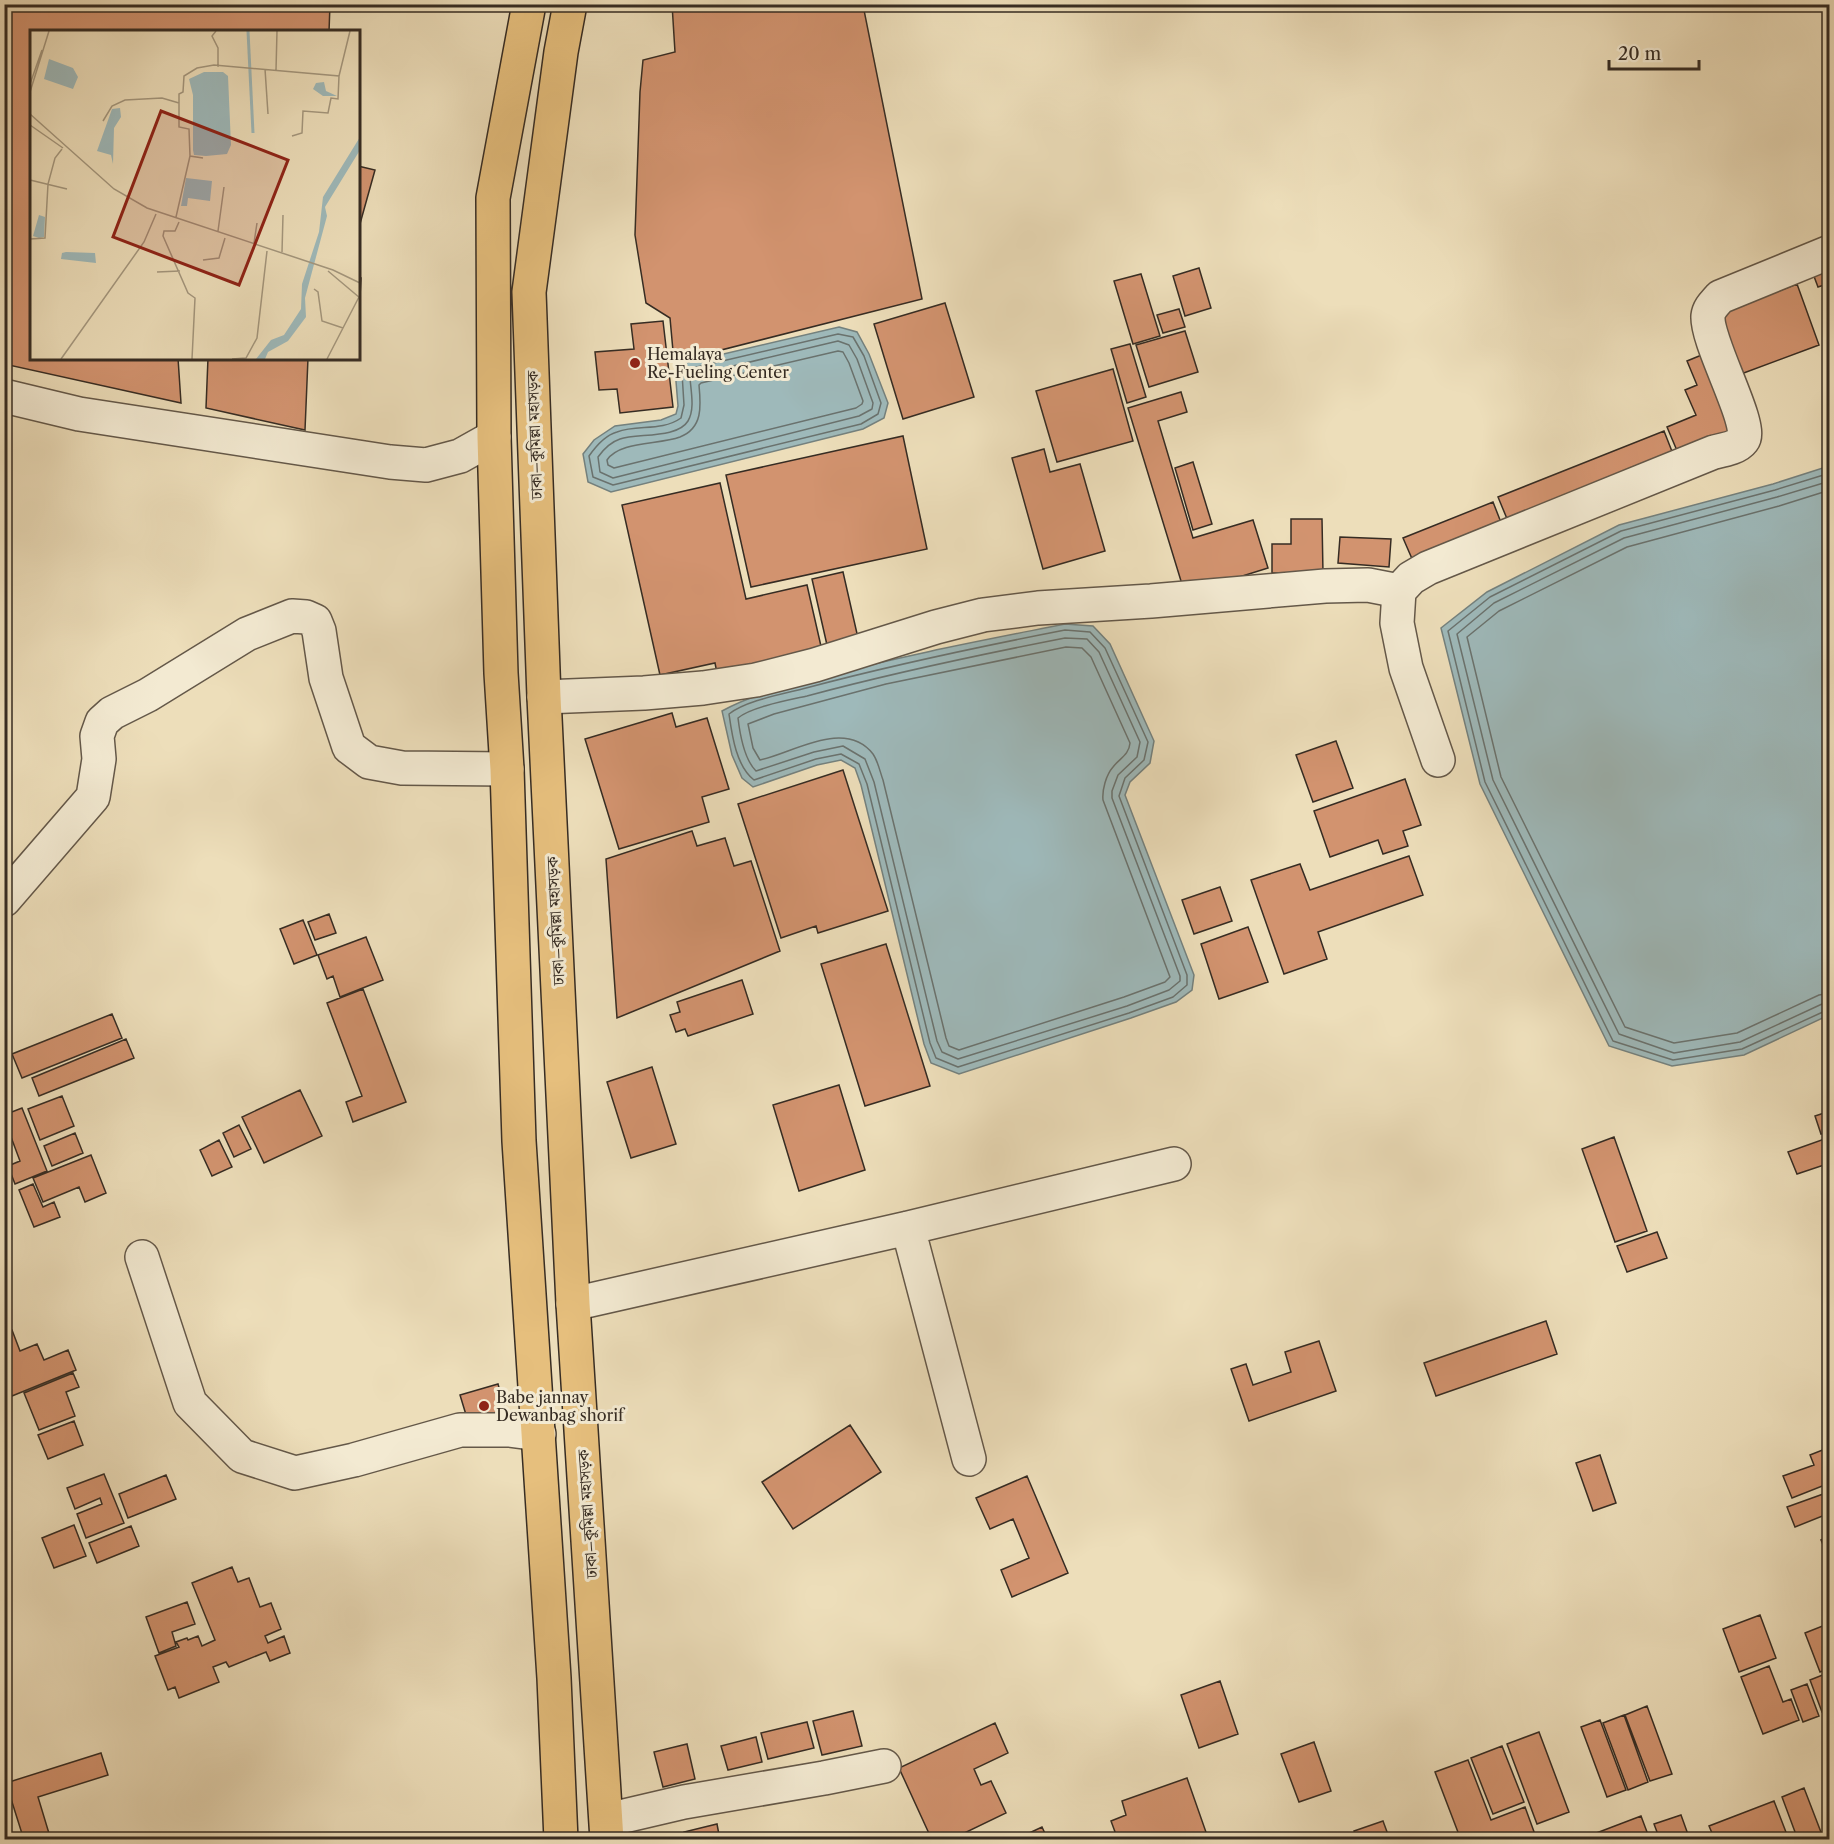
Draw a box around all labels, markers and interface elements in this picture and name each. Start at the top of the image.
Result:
inset map [30,30,360,360]
scale bar [1609,33,1699,71]
text: 20 m [1618,43,1662,65]
place label: Hemalaya Re-Fueling Center [647,344,789,382]
marker: Hemalaya Re-Fueling Center [628,356,642,370]
street label: ঢাকা–কুমিল্লা মহাসড়ক [522,369,547,501]
street label: ঢাকা–কুমিল্লা মহাসড়ক [542,855,569,987]
place label: Babe jannay Dewanbag shorif [496,1387,626,1425]
marker: Babe jannay Dewanbag shorif [477,1399,491,1413]
street label: ঢাকা–কুমিল্লা মহাসড়ক [572,1448,602,1580]

